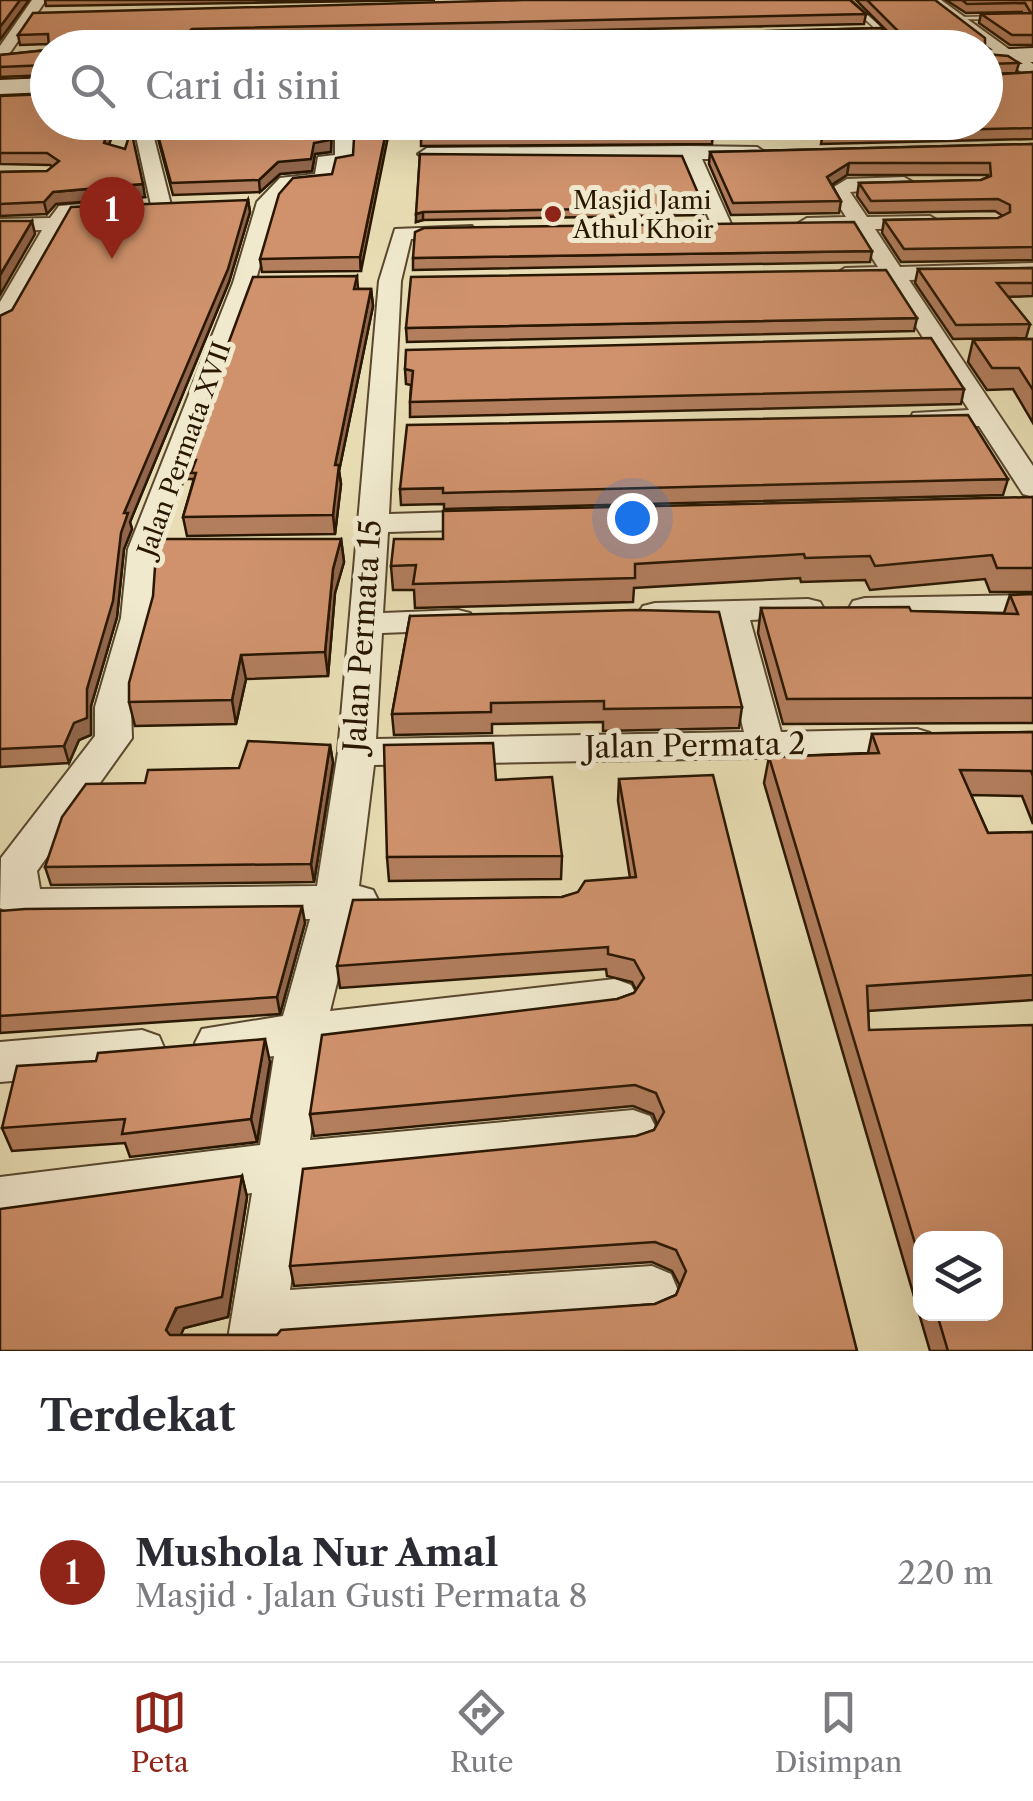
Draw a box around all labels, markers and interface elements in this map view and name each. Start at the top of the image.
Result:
search box [30,30,1003,140]
icon: search [65,58,120,113]
text: Cari di sini [145,62,340,109]
pin: 1 [80,176,144,259]
place label: Masjid Jami Athul Khoir [572,185,714,245]
marker: Masjid Jami Athul Khoir [542,203,564,225]
street label: Jalan Permata XVII [130,338,238,564]
your location [607,493,658,544]
street label: Jalan Permata 15 [336,519,389,757]
street label: Jalan Permata 2 [580,725,806,766]
map controls [913,1231,1003,1321]
button: layers [913,1231,1003,1321]
text: Terdekat [40,1390,235,1442]
text: Mushola Nur Amal [135,1529,498,1576]
text: 1 [65,1553,80,1592]
text: 220 m [898,1553,993,1592]
text: Masjid · Jalan Gusti Permata 8 [135,1576,587,1615]
tab: Peta [131,1685,189,1779]
tab: Rute [450,1685,513,1779]
tab: Disimpan [775,1685,902,1779]

